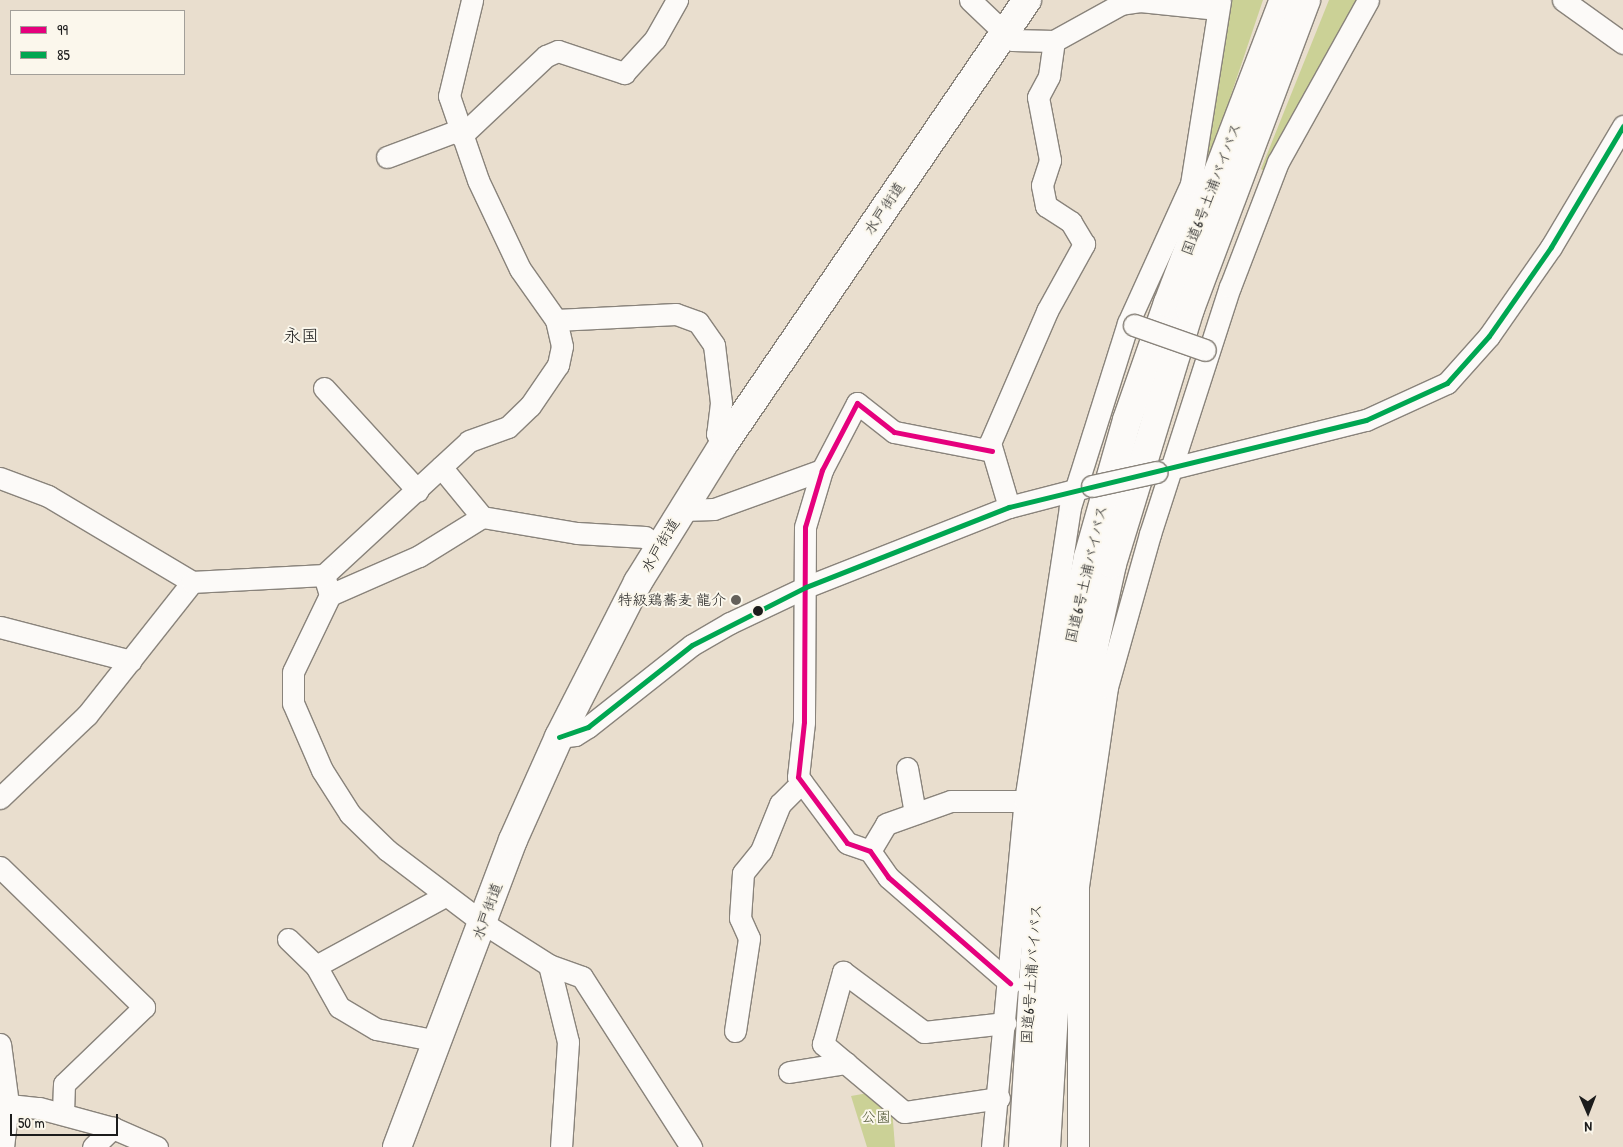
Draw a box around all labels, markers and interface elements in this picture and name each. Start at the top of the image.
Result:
legend [10,10,185,75]
text: 99 [57,19,68,40]
text: 85 [57,44,70,65]
street label: 国道6号土浦バイパス [1177,120,1245,258]
street label: 水戸街道 [860,178,908,238]
district label: 永国 [283,325,319,347]
street label: 国道6号土浦バイパス [1061,503,1111,645]
street label: 水戸街道 [637,515,683,575]
place label: 特級鶏蕎麦 龍介 [618,591,726,609]
marker: 特級鶏蕎麦 龍介 [730,594,742,606]
unlabelled marker [753,606,763,616]
street label: 水戸街道 [468,880,506,942]
street label: 国道6号土浦バイパス [1017,903,1045,1045]
north arrow [1563,1087,1613,1137]
scale bar [12,1104,120,1136]
park label: 公園 [861,1108,891,1126]
text: 50 m [18,1112,45,1133]
text: N [1584,1118,1592,1137]

